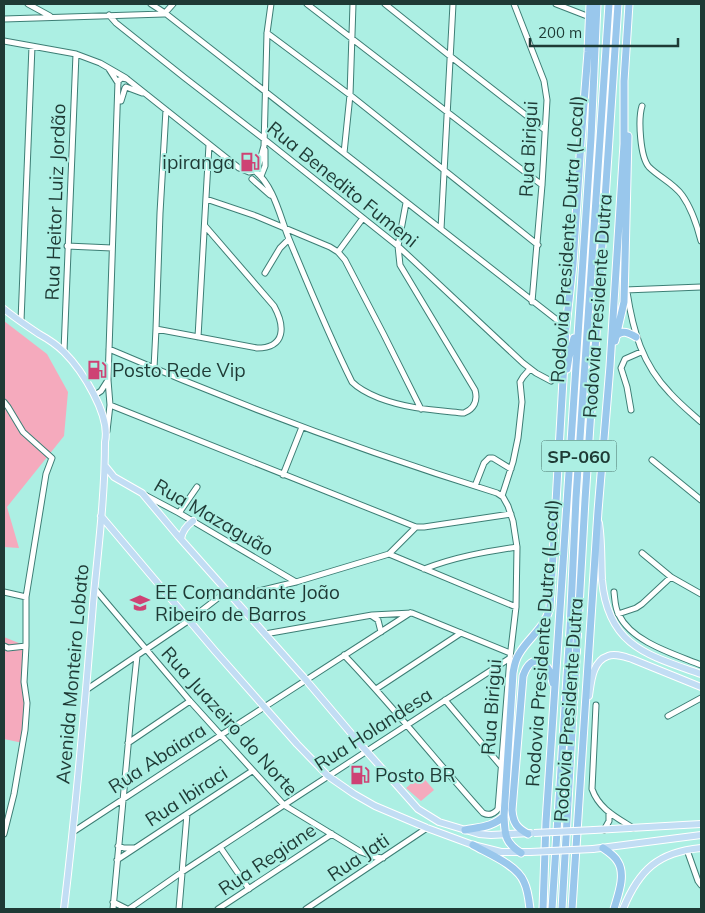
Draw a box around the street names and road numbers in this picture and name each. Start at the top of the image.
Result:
street label: Rodovia Presidente Dutra (Local) [545,94,589,384]
street label: Rua Birigui [513,100,543,198]
street label: Rua Heitor Luiz Jordão [40,103,70,301]
street label: Rua Benedito Fumeni [263,116,423,252]
street label: Rodovia Presidente Dutra [577,193,617,419]
road number: SP-060 [542,441,616,472]
street label: Rua Mazaguão [150,473,278,561]
street label: Rodovia Presidente Dutra (Local) [520,498,564,788]
street label: Avenida Monteiro Lobato [50,563,94,785]
street label: Rodovia Presidente Dutra [548,597,588,823]
street label: Rua Juazeiro do Norte [157,641,303,801]
street label: Rua Birigui [476,658,506,756]
street label: Rua Holandesa [310,682,436,776]
street label: Rua Abaiara [104,718,210,798]
street label: Rua Ibiraci [140,760,232,832]
street label: Rua Regiane [214,818,320,900]
street label: Rua Jati [323,828,393,886]

